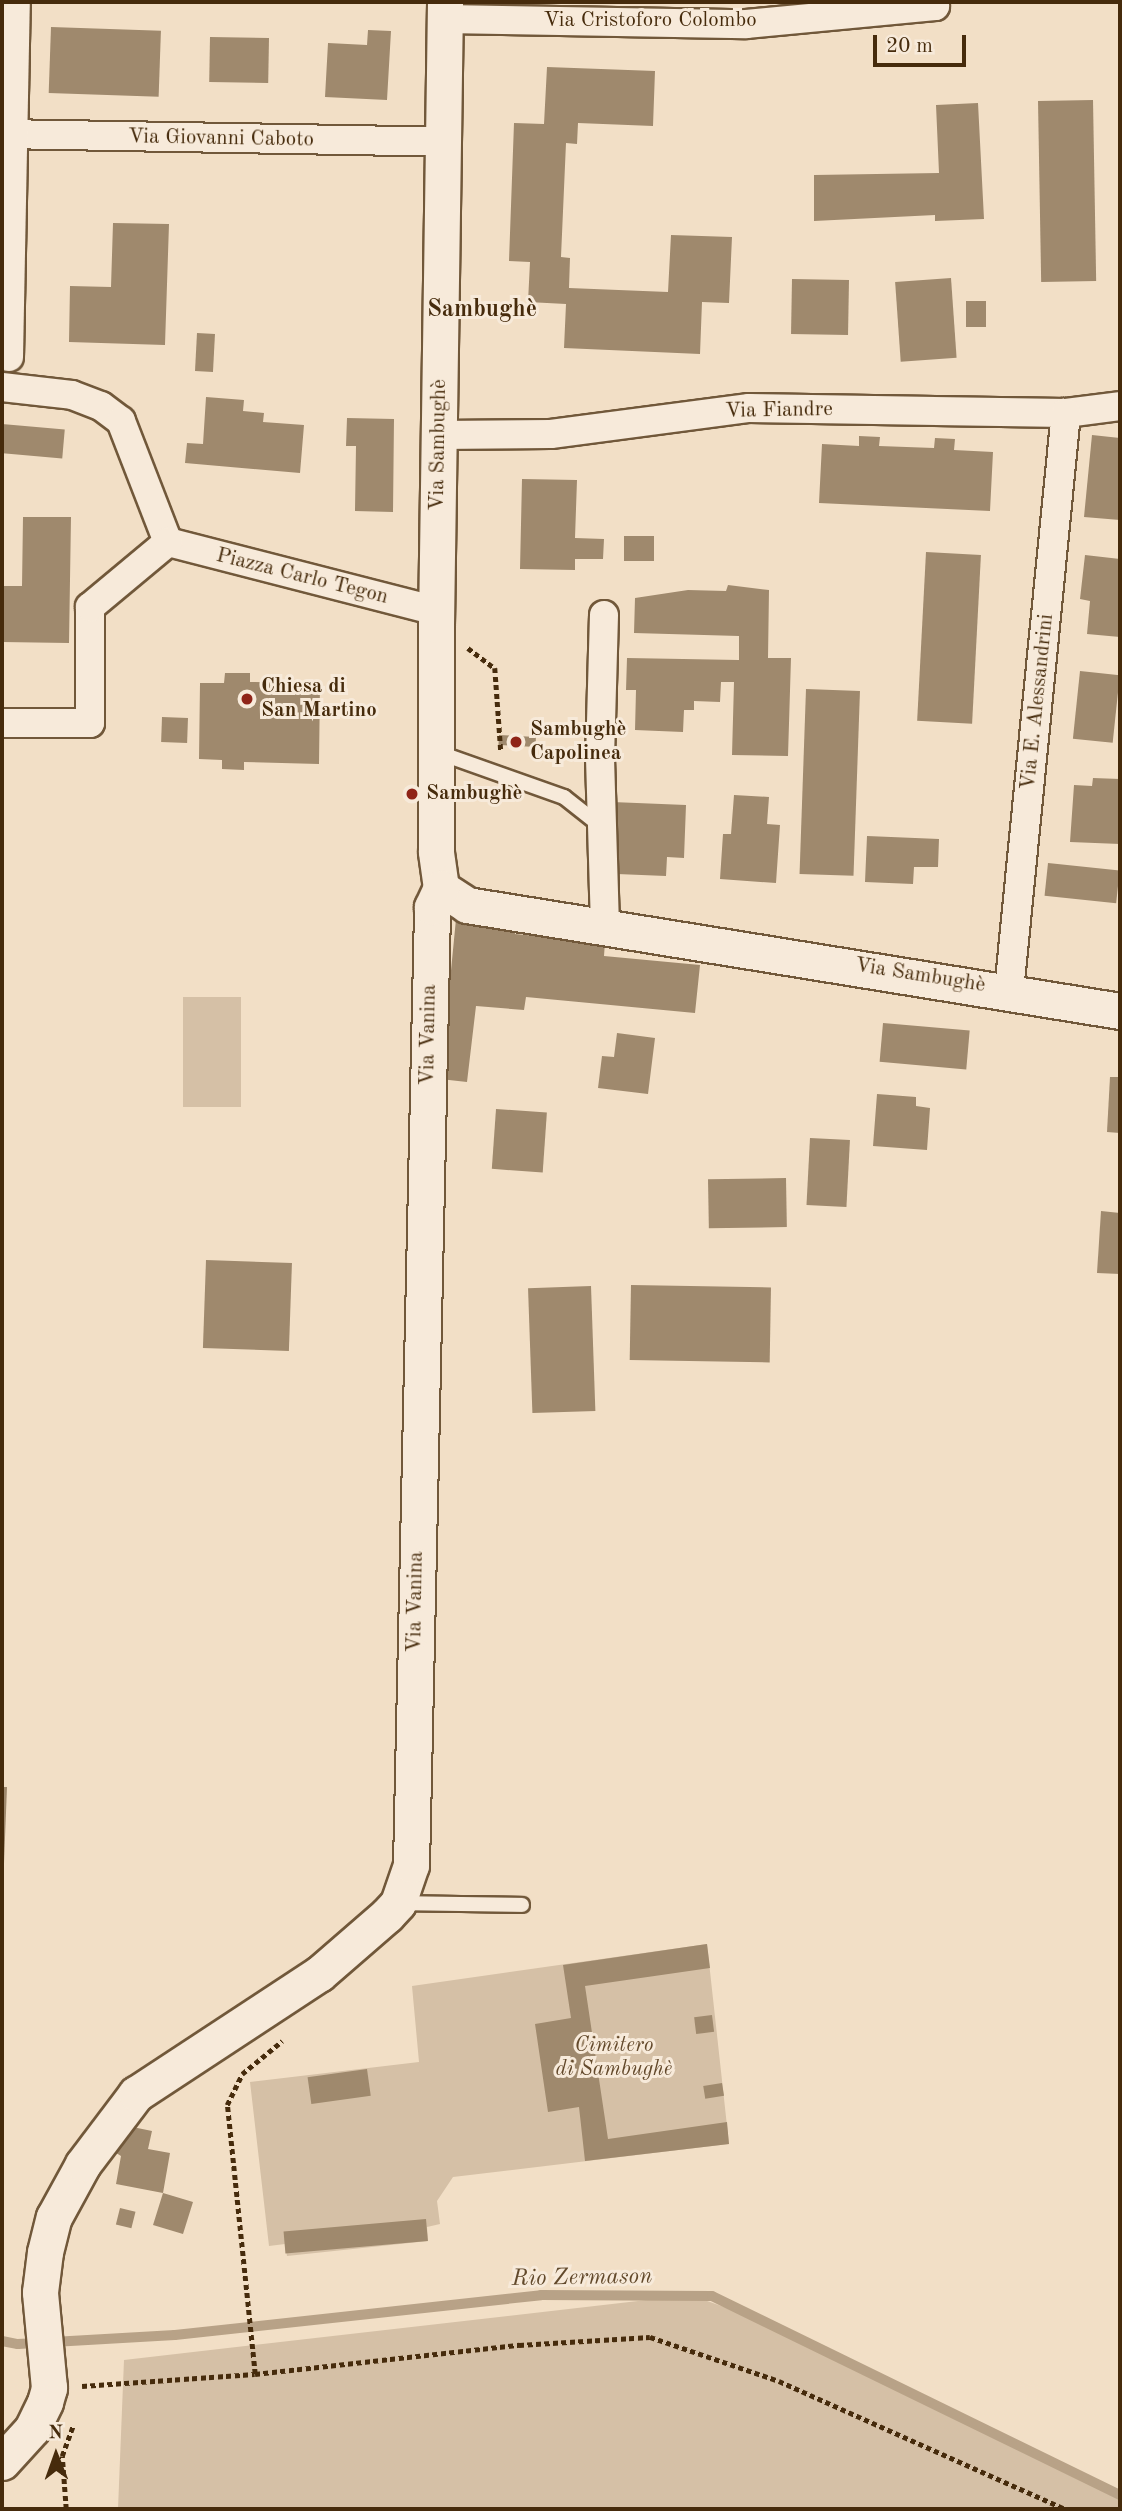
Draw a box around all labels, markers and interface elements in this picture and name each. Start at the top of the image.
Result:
street label: Via Cristoforo Colombo [543,8,757,34]
scale bar [877,21,970,65]
text: 20 m [886,36,933,57]
street label: Via Giovanni Caboto [128,125,314,153]
district label: Sambughè [427,297,537,325]
street label: Via Sambughè [425,379,453,511]
street label: Via Fiandre [725,397,833,425]
street label: Piazza Carlo Tegon [213,543,391,611]
street label: Via E. Alessandrini [1016,613,1060,791]
place label: Chiesa di San Martino [261,674,377,724]
marker: Chiesa di San Martino [239,691,255,707]
place label: Sambughè Capolinea [530,717,626,767]
marker: Sambughè Capolinea [508,734,524,750]
place label: Sambughè [426,781,522,807]
marker: Sambughè [404,786,420,802]
street label: Via Sambughè [853,953,987,999]
street label: Via Vanina [416,984,442,1086]
street label: Via Vanina [403,1551,429,1653]
park label: Cimitero di Sambughè [556,2033,672,2083]
water label: Rio Zermason [511,2263,653,2293]
north arrow [21,2420,91,2490]
text: N [48,2424,63,2443]

